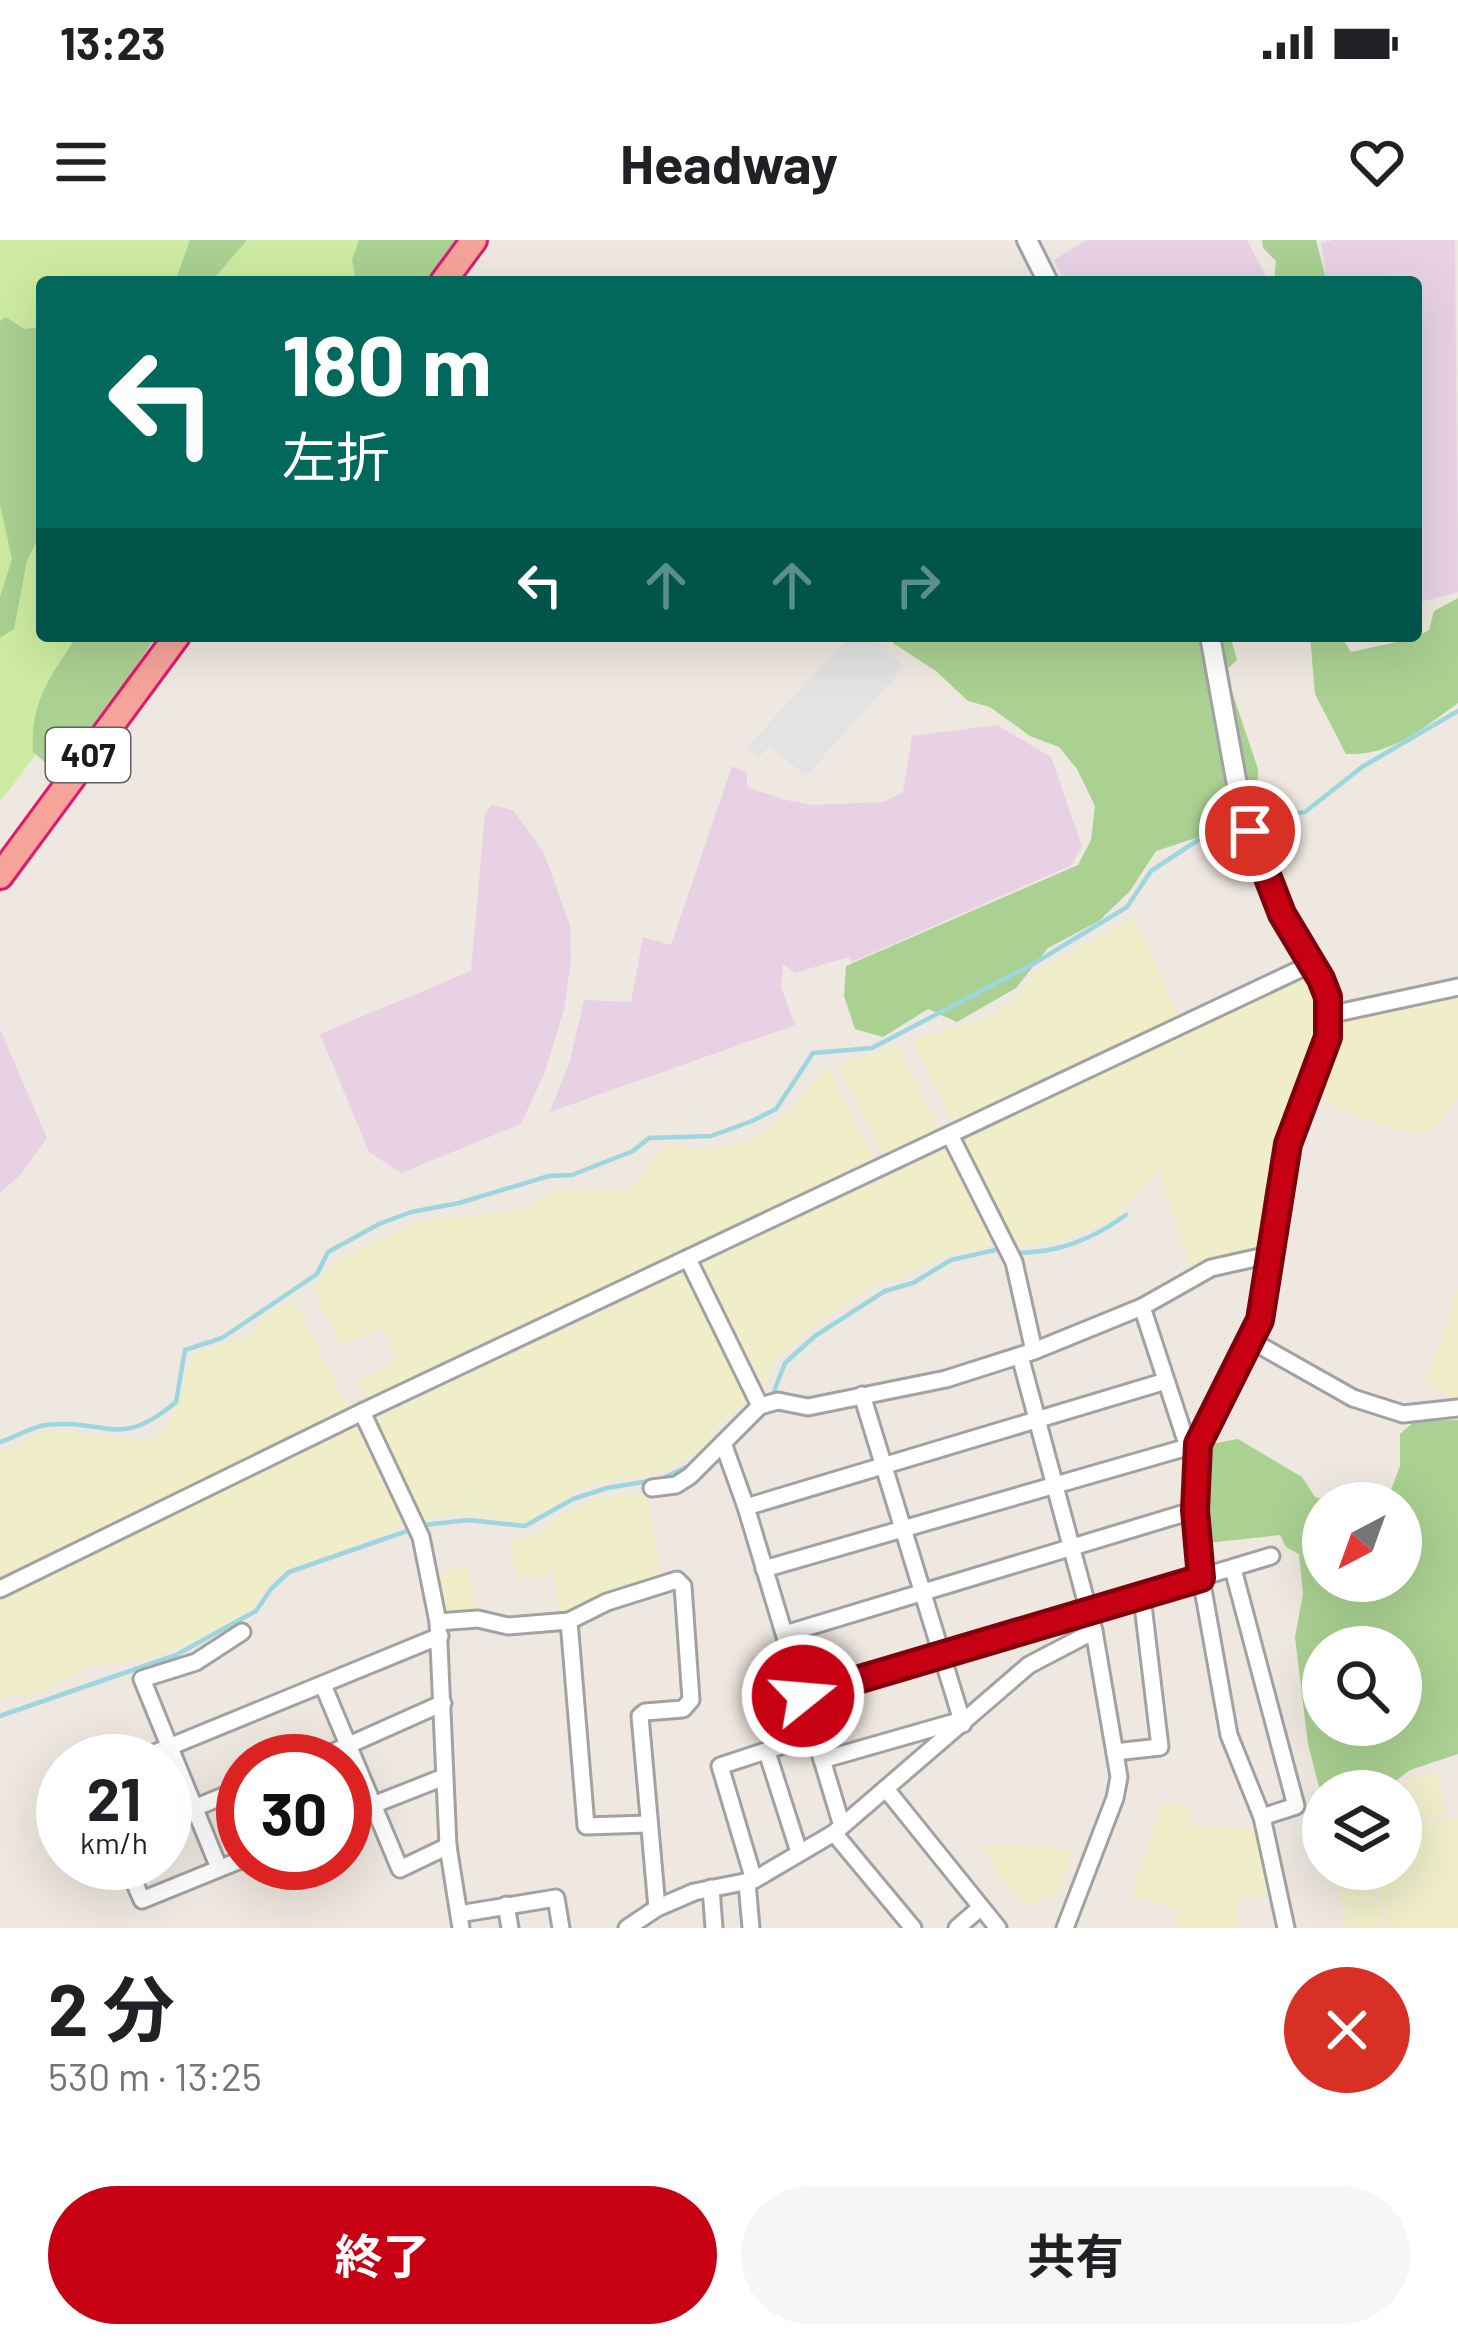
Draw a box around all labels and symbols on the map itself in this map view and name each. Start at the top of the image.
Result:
road number: 407 [46,728,130,782]
pin [1199,780,1301,882]
north arrow [1302,1482,1422,1602]
position arrow [740,1633,866,1759]
speed limit sign: 30 [216,1734,372,1890]

